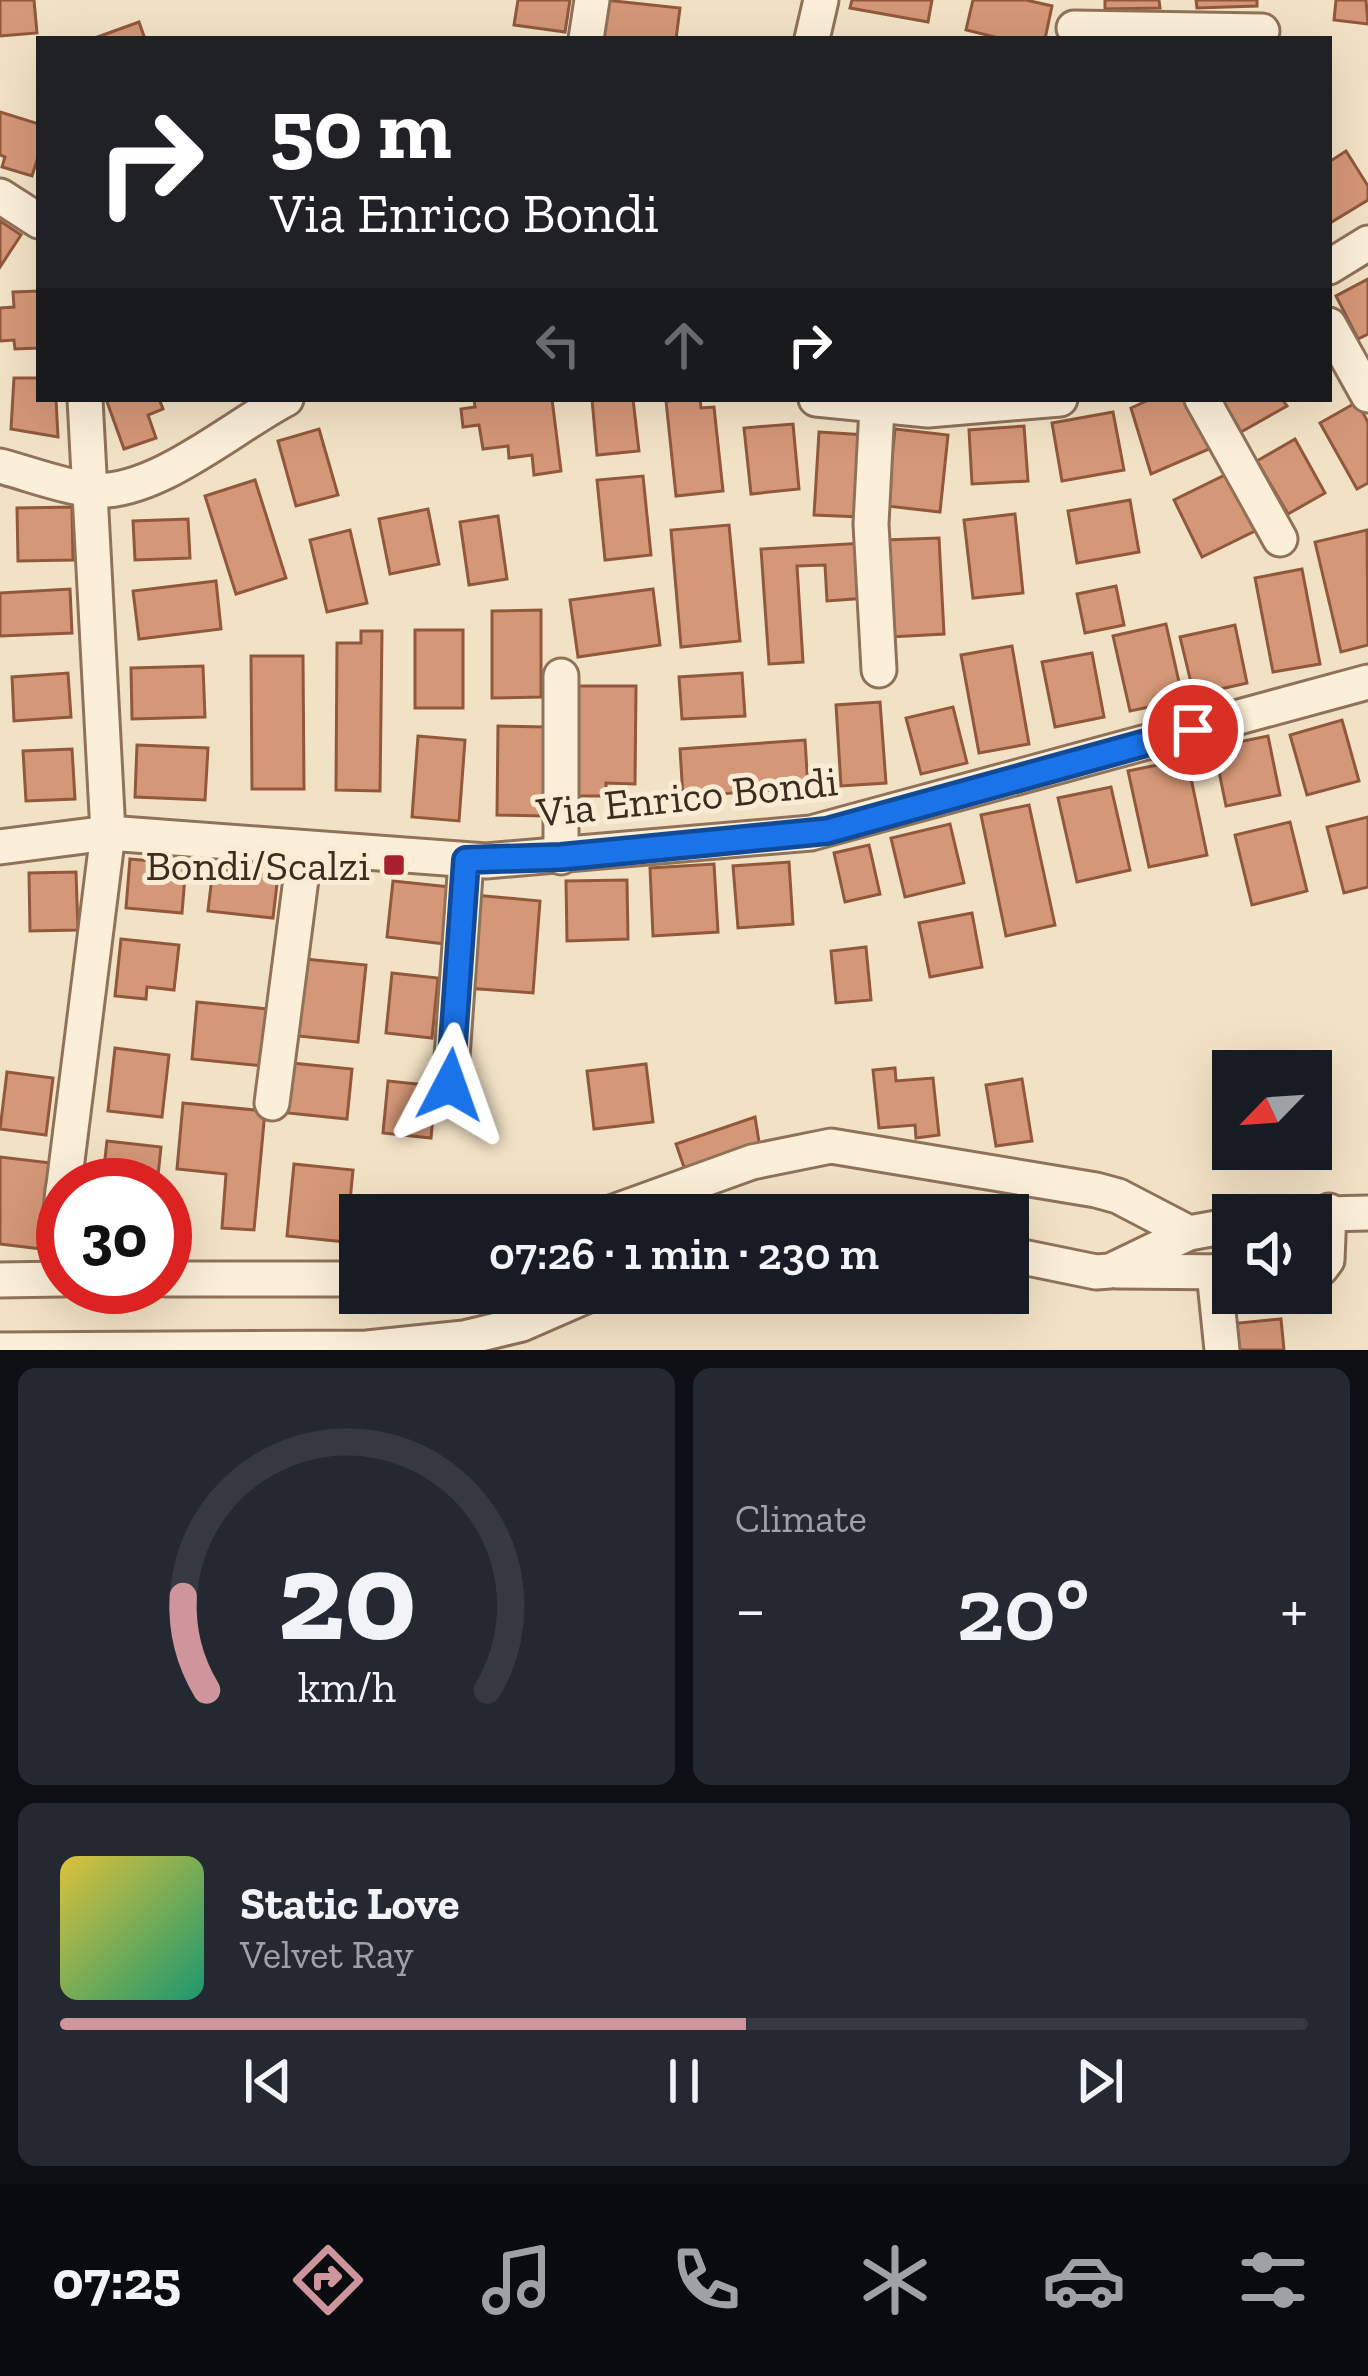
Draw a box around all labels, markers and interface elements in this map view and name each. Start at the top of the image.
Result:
text: 50 m [270,79,452,180]
icon: right [72,84,228,240]
text: Via Enrico Bondi [270,181,659,246]
icon: left [525,312,591,378]
icon: ahead [651,312,717,378]
icon: right [777,312,843,378]
pin [1142,679,1244,781]
icon: arrive [1160,697,1226,763]
street label: Via Enrico Bondi [533,755,840,838]
place label: Bondi/Scalzi [145,840,370,891]
marker: Bondi/Scalzi [381,852,407,878]
position arrow [387,1022,513,1148]
north arrow [1212,1050,1332,1170]
map controls [1212,1050,1332,1314]
speed limit sign: 30 [36,1158,192,1314]
button: sound [1212,1194,1332,1314]
text: 07:26 · 1 min · 230 m [489,1227,879,1281]
text: Climate [735,1495,867,1542]
text: 20 [277,1521,416,1671]
text: 20° [956,1555,1090,1663]
text: − [735,1570,766,1649]
text: + [1280,1570,1308,1649]
text: km/h [298,1661,395,1712]
text: Static Love [240,1877,459,1931]
text: Velvet Ray [240,1931,414,1978]
icon: previous [235,2048,301,2114]
icon: pause [651,2048,717,2114]
icon: next [1067,2048,1133,2114]
icon: directions [286,2238,370,2322]
icon: music [475,2238,559,2322]
icon: phone [664,2238,748,2322]
icon: climate [853,2238,937,2322]
icon: car [1042,2238,1126,2322]
icon: filters [1231,2238,1315,2322]
text: 07:25 [53,2248,181,2313]

